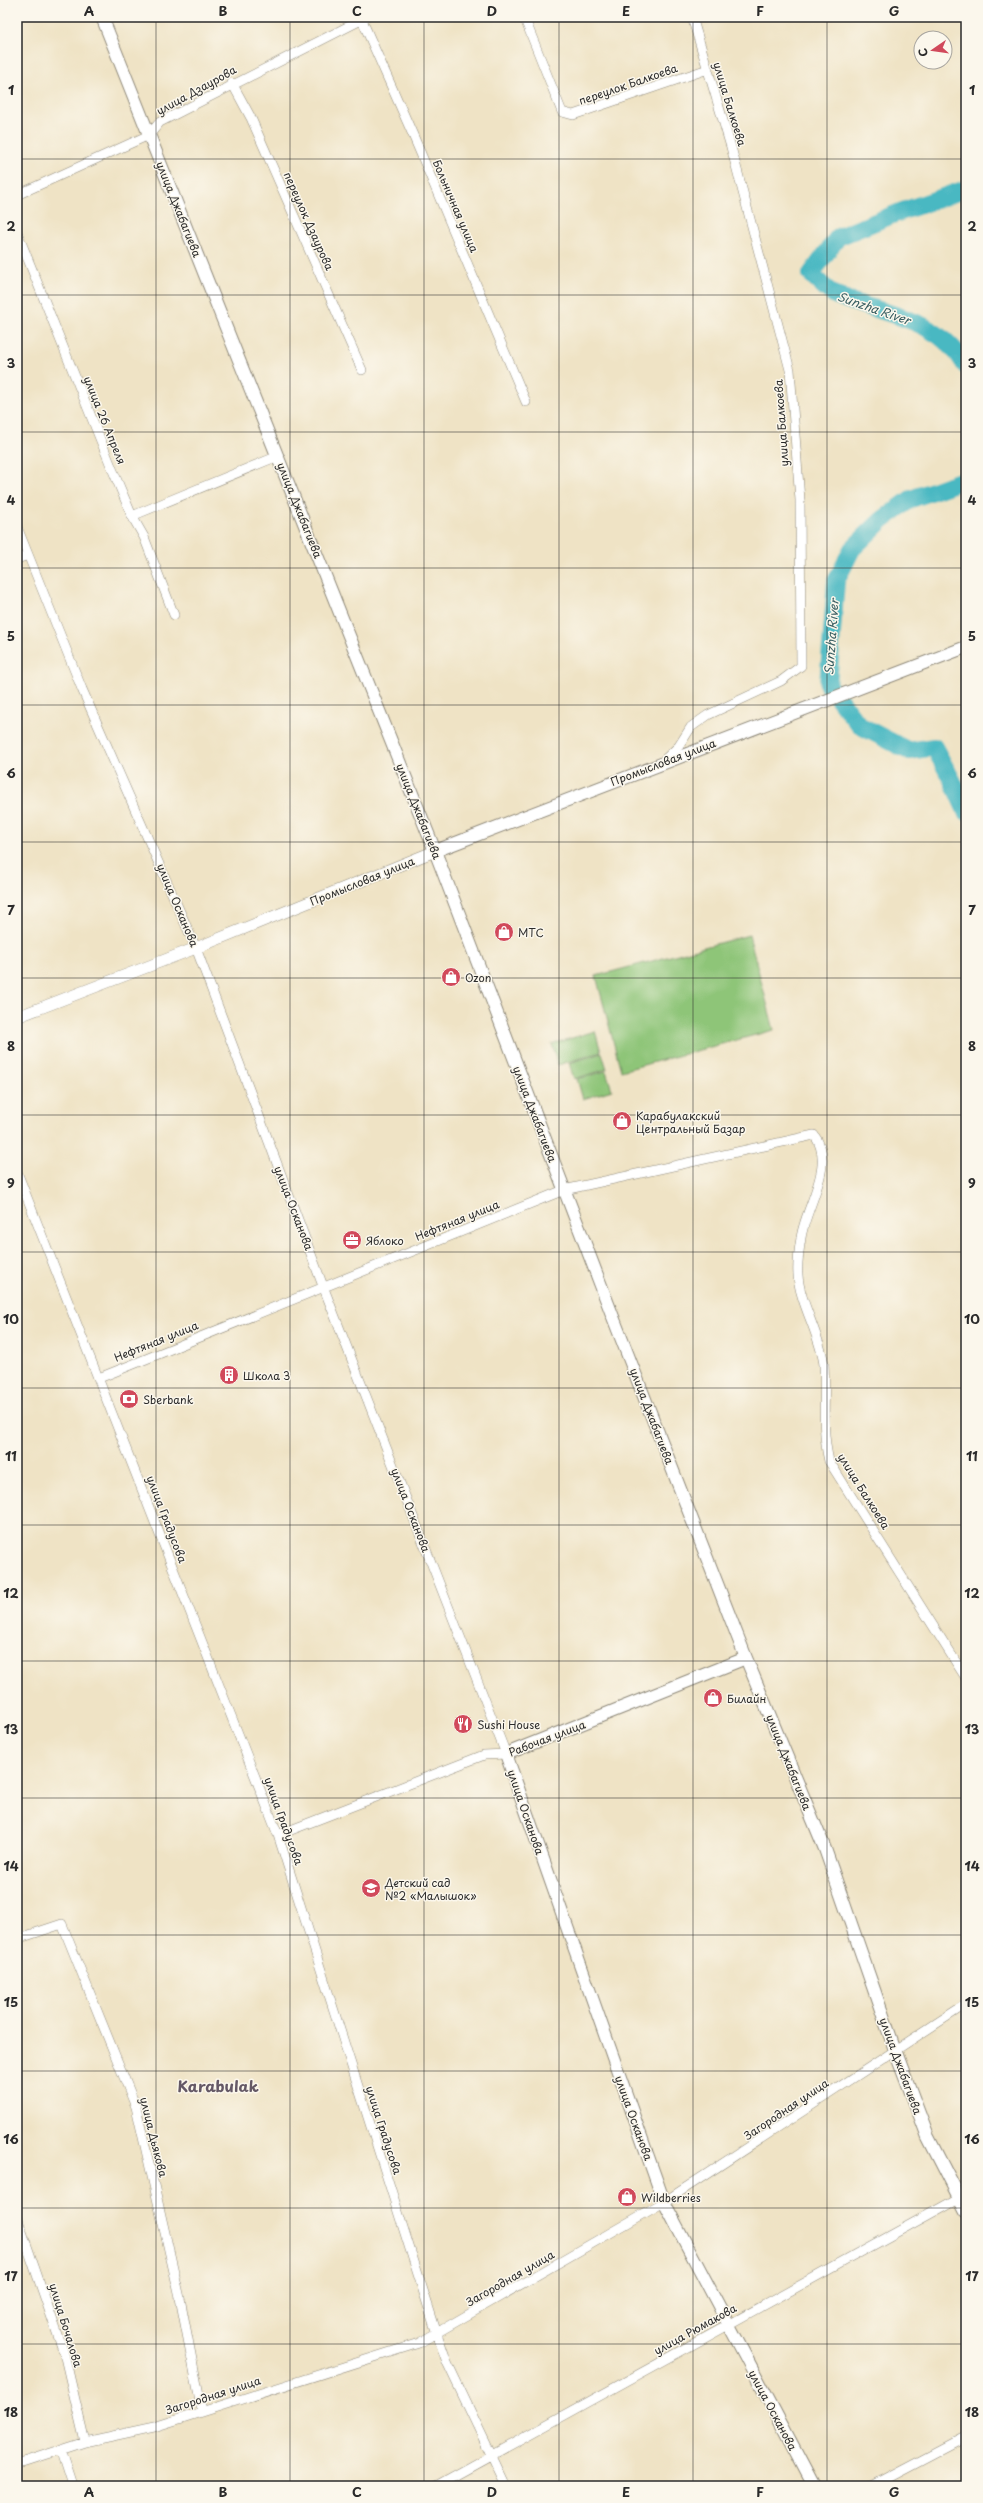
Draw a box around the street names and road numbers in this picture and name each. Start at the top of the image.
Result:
street label: переулок Балкоева [576,59,680,109]
street label: улица Балкоева [709,60,751,148]
street label: улица Дзаурова [153,61,239,119]
street label: Больничная улица [429,157,483,255]
street label: улица Джабагиева [152,159,206,260]
street label: переулок Дзаурова [280,169,338,273]
street label: улица 26 Апреля [80,373,130,467]
street label: улица Балкоева [769,379,793,467]
street label: улица Джабагиева [273,460,327,561]
street label: Промысловая улица [608,734,718,790]
street label: улица Джабагиева [392,761,446,862]
street label: Промысловая улица [307,852,417,910]
street label: улица Осканова [153,861,203,950]
street label: улица Джабагиева [509,1063,561,1165]
street label: улица Осканова [270,1163,318,1253]
street label: Нефтяная улица [412,1195,502,1245]
street label: Нефтяная улица [111,1316,201,1366]
street label: улица Джабагиева [626,1365,678,1467]
street label: улица Балкоева [834,1449,894,1533]
street label: улица Осканова [387,1465,435,1555]
street label: улица Градусова [142,1473,192,1565]
street label: улица Джабагиева [762,1712,816,1813]
street label: Рабочая улица [506,1716,588,1760]
street label: улица Осканова [503,1767,549,1857]
street label: улица Градусова [260,1775,308,1867]
street label: улица Джабагиева [876,2015,926,2117]
street label: улица Осканова [611,2073,657,2163]
street label: Загородная улица [740,2074,832,2144]
street label: улица Градусова [362,2083,406,2177]
street label: улица Дьякова [136,2095,172,2179]
street label: Загородная улица [463,2246,557,2310]
street label: улица Бочалова [45,2281,87,2369]
street label: улица Рюмакова [651,2299,740,2359]
street label: улица Осканова [745,2367,802,2454]
street label: Загородная улица [163,2372,263,2418]

